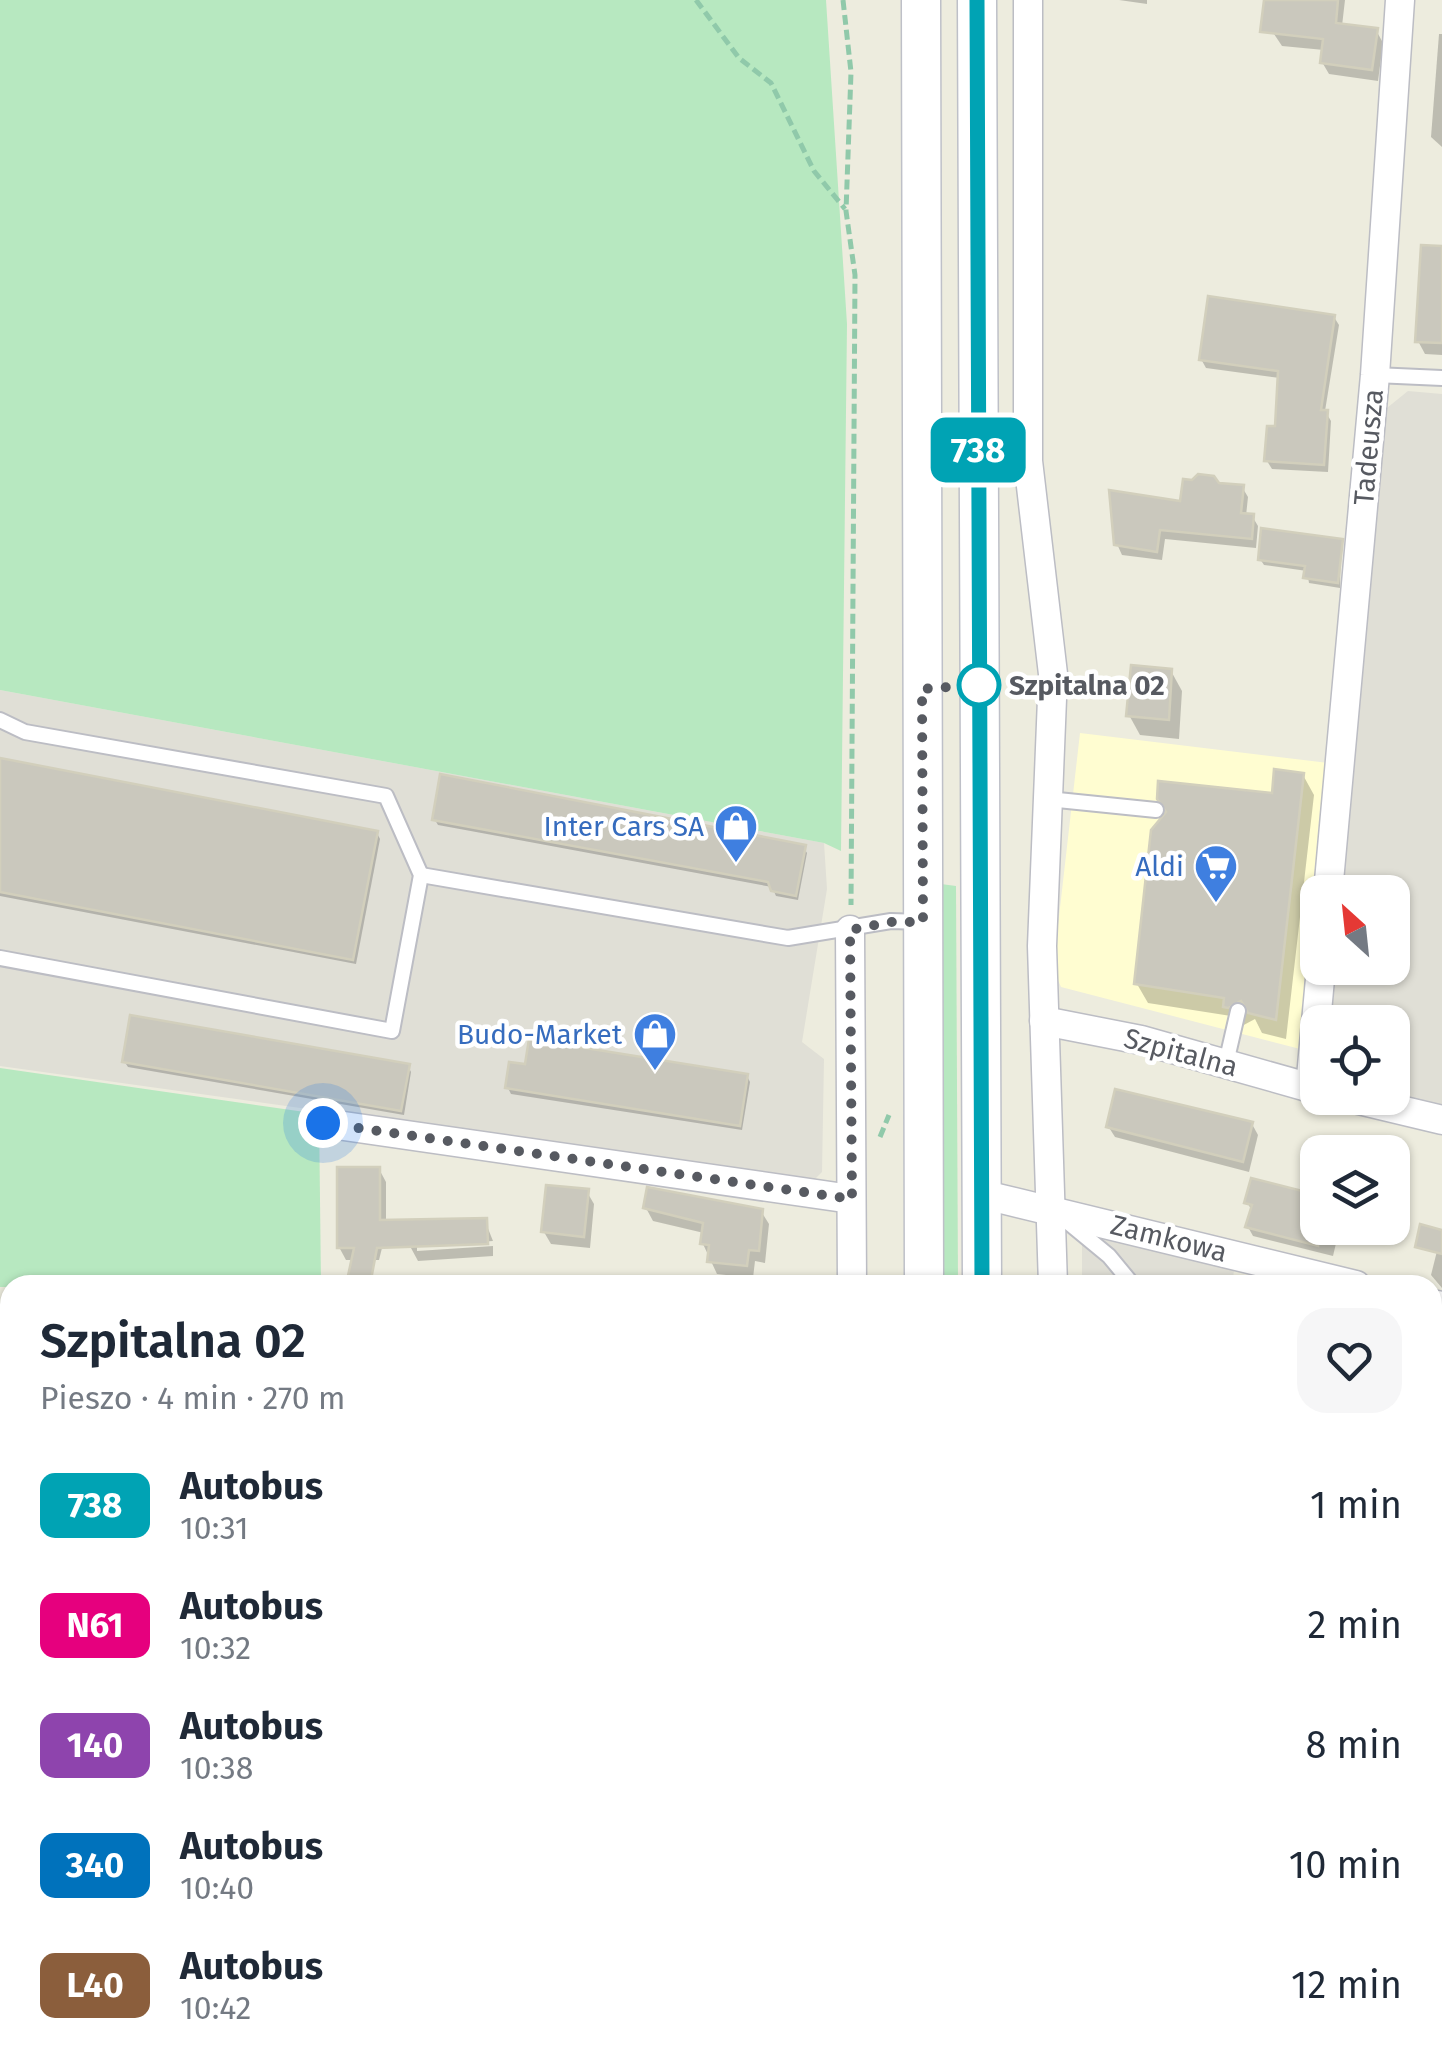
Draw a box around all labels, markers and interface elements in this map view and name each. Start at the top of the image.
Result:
street label: Tadeusza [1347,387,1390,507]
line badge: 738 [920,418,1036,482]
text: 738 [951,429,1005,471]
marker: Szpitalna 02 [958,664,1000,706]
place label: Szpitalna 02 [1009,669,1165,702]
shop icon: Inter Cars SA [713,803,759,864]
place label: Inter Cars SA [543,810,704,843]
supermarket icon: Aldi [1193,843,1239,904]
place label: Aldi [1135,850,1184,883]
north arrow [1300,875,1410,985]
map controls [1300,875,1410,1245]
button: locate [1300,1005,1410,1115]
shop icon: Budo-Market [632,1011,678,1072]
place label: Budo-Market [457,1018,623,1051]
street label: Szpitalna [1120,1021,1241,1083]
your location [298,1098,348,1148]
button: layers [1300,1135,1410,1245]
street label: Zamkowa [1107,1208,1231,1269]
button: heart [1297,1308,1402,1413]
text: Szpitalna 02 [40,1312,306,1370]
text: Pieszo · 4 min · 270 m [40,1379,346,1417]
text: Autobus [180,1463,323,1509]
text: 1 min [1310,1482,1402,1528]
text: 738 [68,1484,122,1526]
text: 10:31 [180,1509,249,1547]
text: Autobus [180,1583,323,1629]
text: 2 min [1308,1602,1402,1648]
text: N61 [66,1604,124,1646]
text: 10:32 [180,1629,251,1667]
text: Autobus [180,1703,323,1749]
text: 8 min [1305,1722,1402,1768]
text: 140 [67,1724,123,1766]
text: 10:38 [180,1749,253,1787]
text: Autobus [180,1823,323,1869]
text: 10 min [1289,1842,1402,1888]
text: 340 [66,1844,124,1886]
text: 10:40 [180,1869,254,1907]
text: Autobus [180,1943,323,1989]
text: 12 min [1291,1962,1402,2008]
text: L40 [66,1964,124,2006]
text: 10:42 [180,1989,251,2027]

